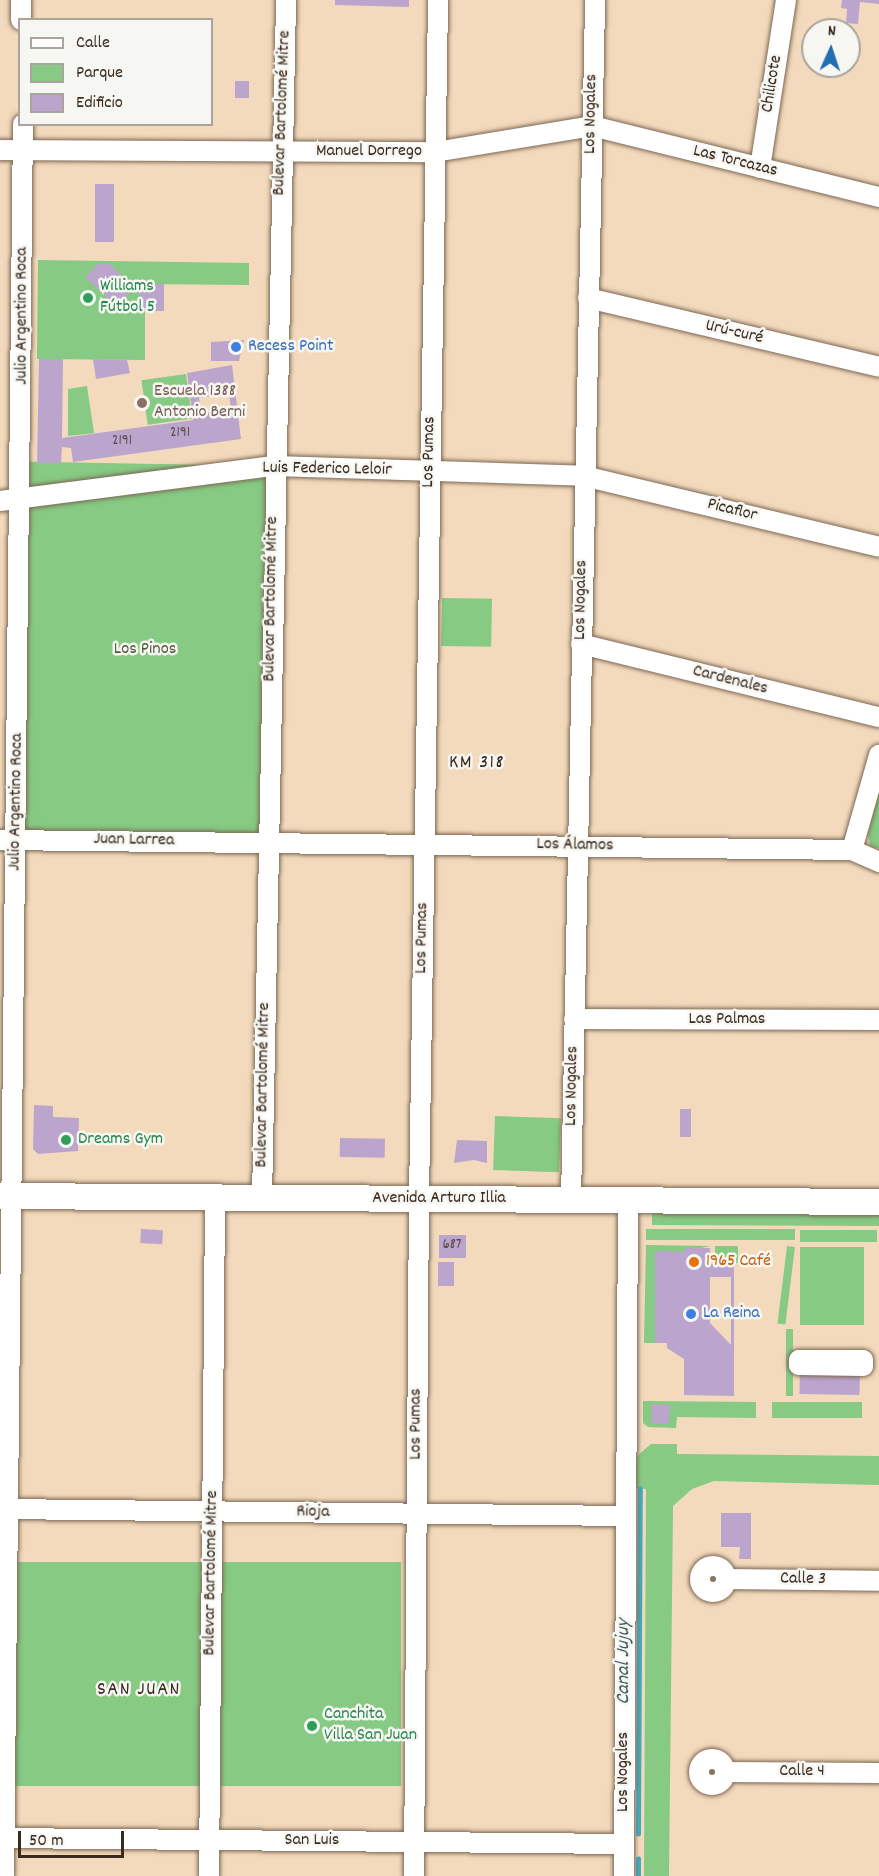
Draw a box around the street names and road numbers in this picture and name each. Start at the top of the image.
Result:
street label: Bulevar Bartolomé Mitre [269,30,297,196]
street label: Chilicote [758,54,788,114]
street label: Los Nogales [581,74,603,154]
street label: Manuel Dorrego [316,141,422,163]
street label: Las Torcazas [691,141,779,183]
street label: Julio Argentino Roca [12,247,34,385]
street label: Urú-curé [703,316,765,350]
street label: Los Pumas [419,416,441,488]
street label: Luis Federico Leloir [262,458,392,482]
street label: Picaflor [705,494,759,528]
street label: Bulevar Bartolomé Mitre [260,516,284,682]
street label: Los Nogales [571,560,593,640]
street label: Cardenales [690,661,770,701]
street label: Julio Argentino Roca [5,733,29,871]
street label: Juan Larrea [93,829,175,853]
street label: Los Álamos [536,835,614,857]
street label: Los Pumas [412,902,434,974]
street label: Bulevar Bartolomé Mitre [252,1002,276,1168]
street label: Las Palmas [689,1009,765,1031]
street label: Los Nogales [562,1046,584,1126]
street label: Avenida Arturo Illia [372,1188,506,1210]
street label: Los Pumas [406,1388,428,1460]
street label: Bulevar Bartolomé Mitre [200,1490,224,1656]
street label: Rioja [296,1502,330,1524]
street label: Calle 3 [780,1569,826,1591]
street label: Los Nogales [613,1732,635,1812]
street label: Calle 4 [779,1761,825,1783]
street label: San Luis [285,1830,339,1852]

